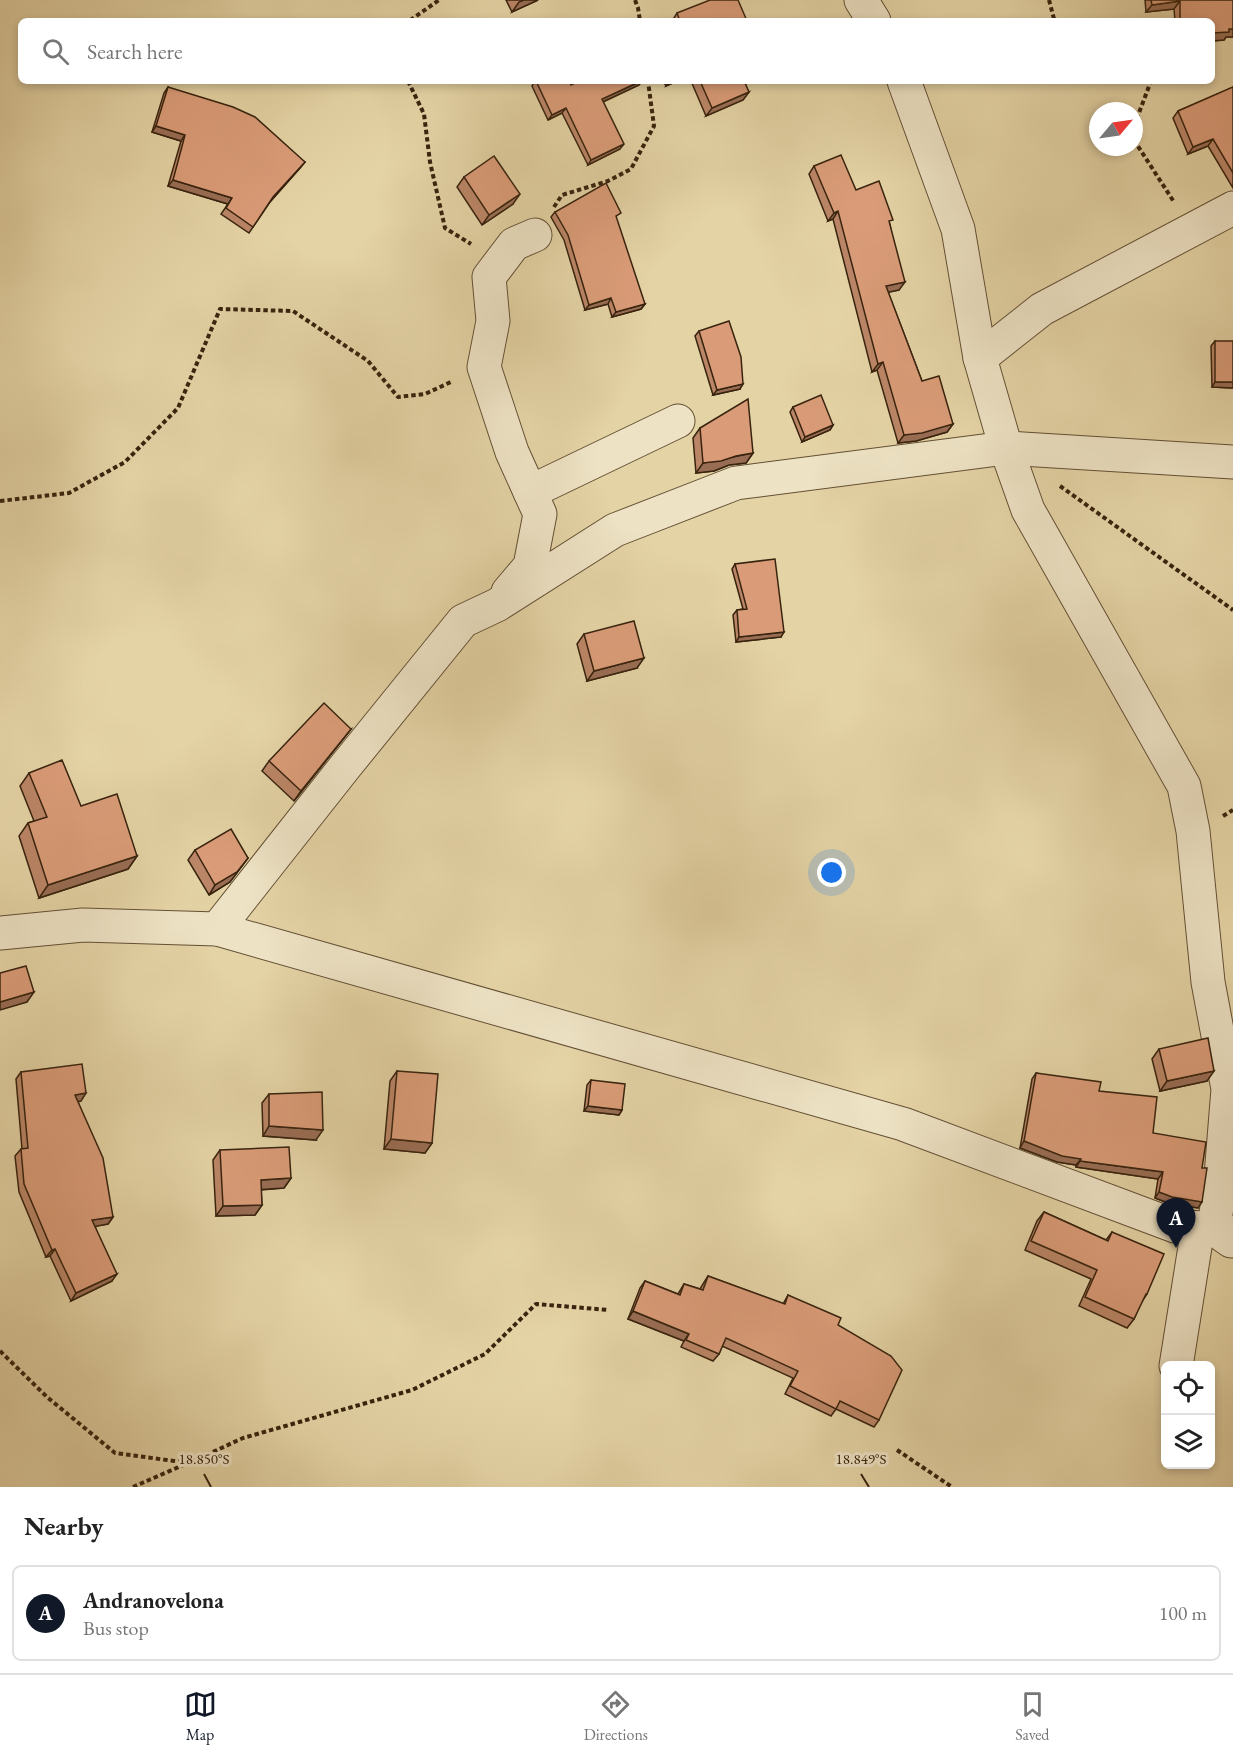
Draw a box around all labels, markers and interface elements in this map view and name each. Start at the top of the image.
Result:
search box [18,18,1215,84]
icon: search [39,35,72,68]
text: Search here [87,37,182,66]
north arrow [1089,102,1143,156]
your location [817,858,846,887]
pin: A [1156,1198,1196,1248]
map controls [1161,1361,1215,1469]
button: locate [1161,1361,1215,1415]
button: layers [1161,1415,1215,1469]
text: 18.850°S [179,1449,229,1468]
text: 18.849°S [836,1449,886,1468]
text: Nearby [24,1509,104,1543]
text: Andranovelona [83,1586,224,1615]
text: A [38,1600,53,1626]
text: 100 m [1159,1600,1207,1626]
text: Bus stop [83,1615,149,1641]
tab: Map [184,1688,217,1745]
tab: Directions [584,1688,648,1745]
tab: Saved [1015,1688,1049,1745]

